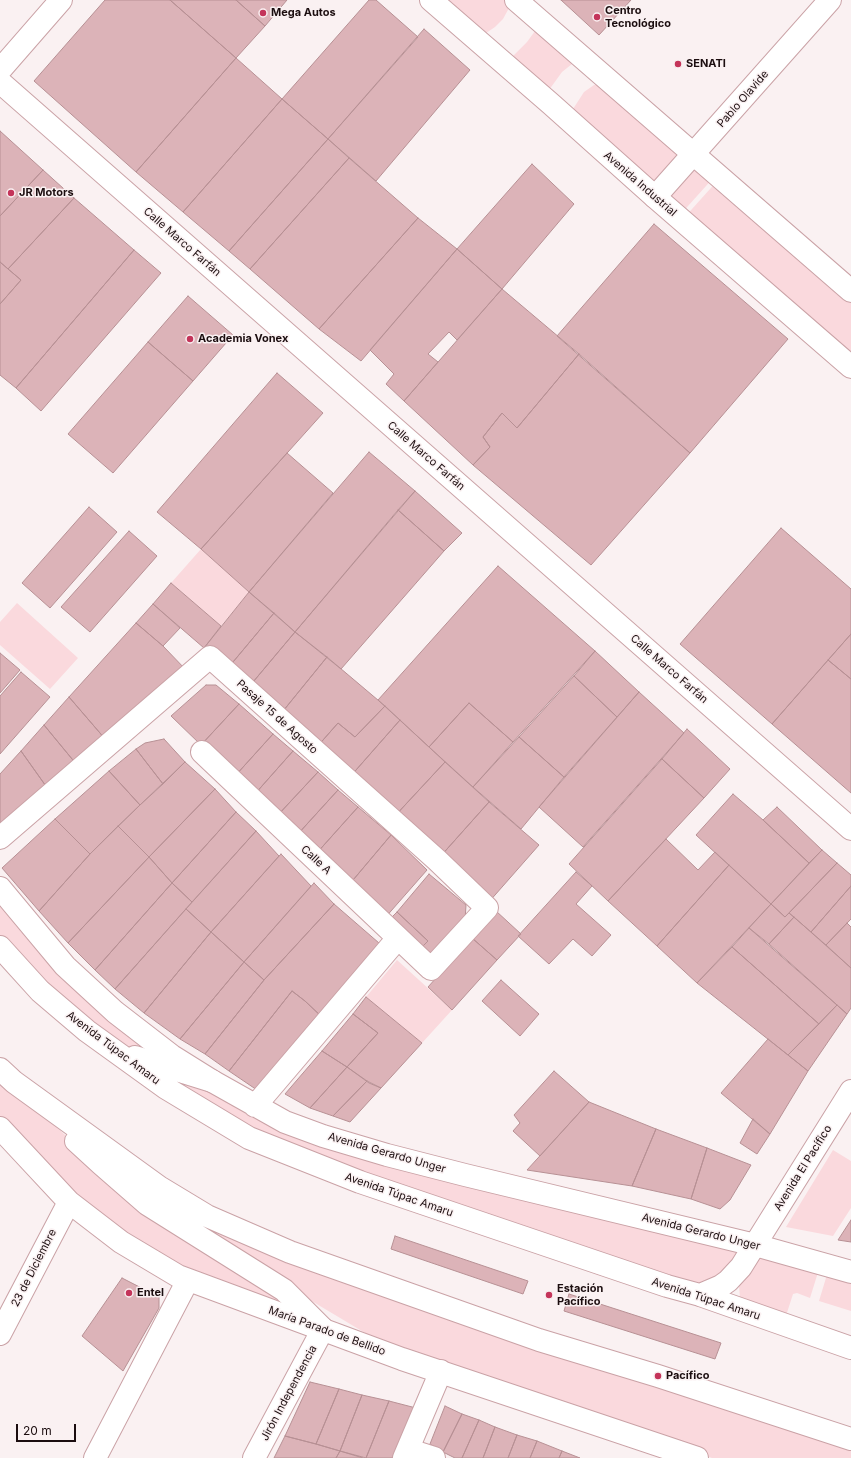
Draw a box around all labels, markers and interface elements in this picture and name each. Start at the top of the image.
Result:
place label: Centro Tecnológico [605,4,671,30]
place label: Mega Autos [271,6,336,20]
marker: Mega Autos [258,8,268,18]
marker: Centro Tecnológico [592,12,602,22]
place label: SENATI [686,57,726,71]
marker: SENATI [673,59,683,69]
street label: Pablo Olavide [715,68,771,130]
street label: Avenida Industrial [601,149,679,219]
place label: JR Motors [19,186,74,200]
marker: JR Motors [6,188,16,198]
street label: Calle Marco Farfán [141,205,223,279]
place label: Academia Vonex [198,332,288,346]
marker: Academia Vonex [185,334,195,344]
street label: Calle Marco Farfán [385,419,467,493]
street label: Calle Marco Farfán [628,632,710,706]
street label: Pasaje 15 de Agosto [234,677,320,757]
street label: Calle A [298,843,334,877]
street label: Avenida Túpac Amaru [64,1009,162,1087]
street label: Avenida El Pacífico [771,1123,835,1213]
street label: Avenida Gerardo Unger [327,1130,447,1176]
street label: Avenida Túpac Amaru [343,1170,455,1220]
street label: Avenida Gerardo Unger [640,1211,762,1253]
street label: 23 de Diciembre [9,1227,59,1309]
street label: Avenida Túpac Amaru [650,1275,762,1323]
place label: Estación Pacífico [557,1282,603,1308]
place label: Entel [137,1286,164,1300]
marker: Entel [124,1288,134,1298]
marker: Estación Pacífico [544,1290,554,1300]
street label: María Parado de Bellido [267,1304,387,1358]
street label: Jirón Independencia [258,1343,320,1443]
place label: Pacífico [666,1369,709,1383]
marker: Pacífico [653,1371,663,1381]
scale bar [18,1416,78,1442]
text: 20 m [23,1423,52,1438]

